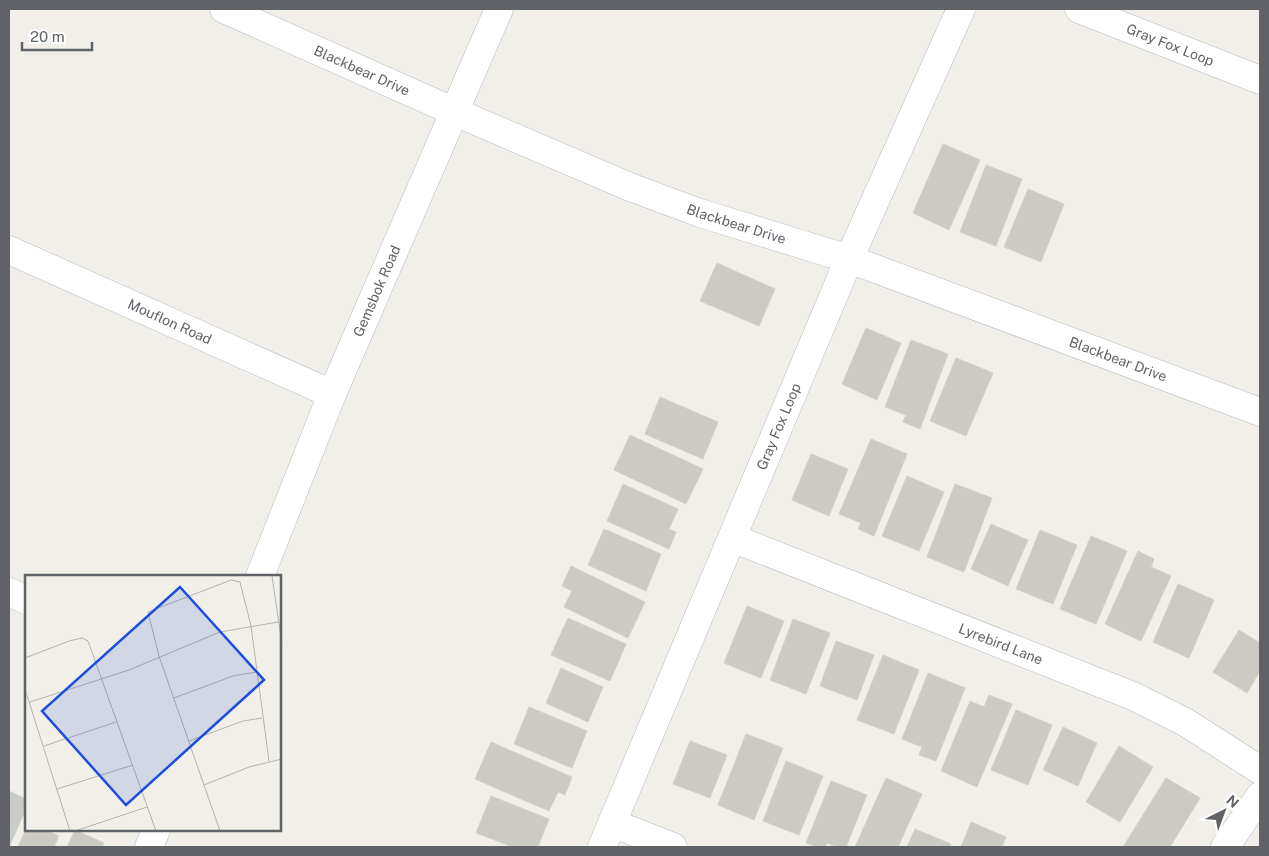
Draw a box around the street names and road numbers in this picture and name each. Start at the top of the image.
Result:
street label: Gray Fox Loop [1124,20,1216,69]
street label: Blackbear Drive [312,42,412,99]
street label: Blackbear Drive [685,201,788,247]
street label: Gemsbok Road [350,243,404,339]
street label: Mouflon Road [125,296,214,347]
street label: Blackbear Drive [1067,334,1169,385]
street label: Gray Fox Loop [753,381,804,472]
street label: Lyrebird Lane [957,620,1045,668]

